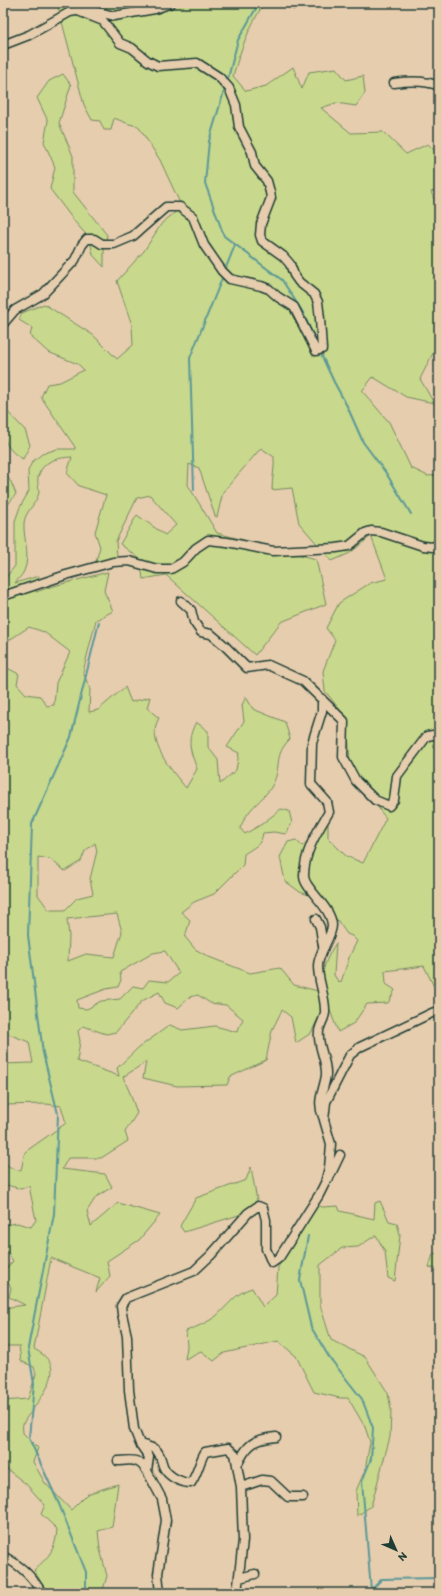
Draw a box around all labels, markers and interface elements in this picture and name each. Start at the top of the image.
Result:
north arrow [376,1530,416,1570]
text: N [395,1549,410,1564]

